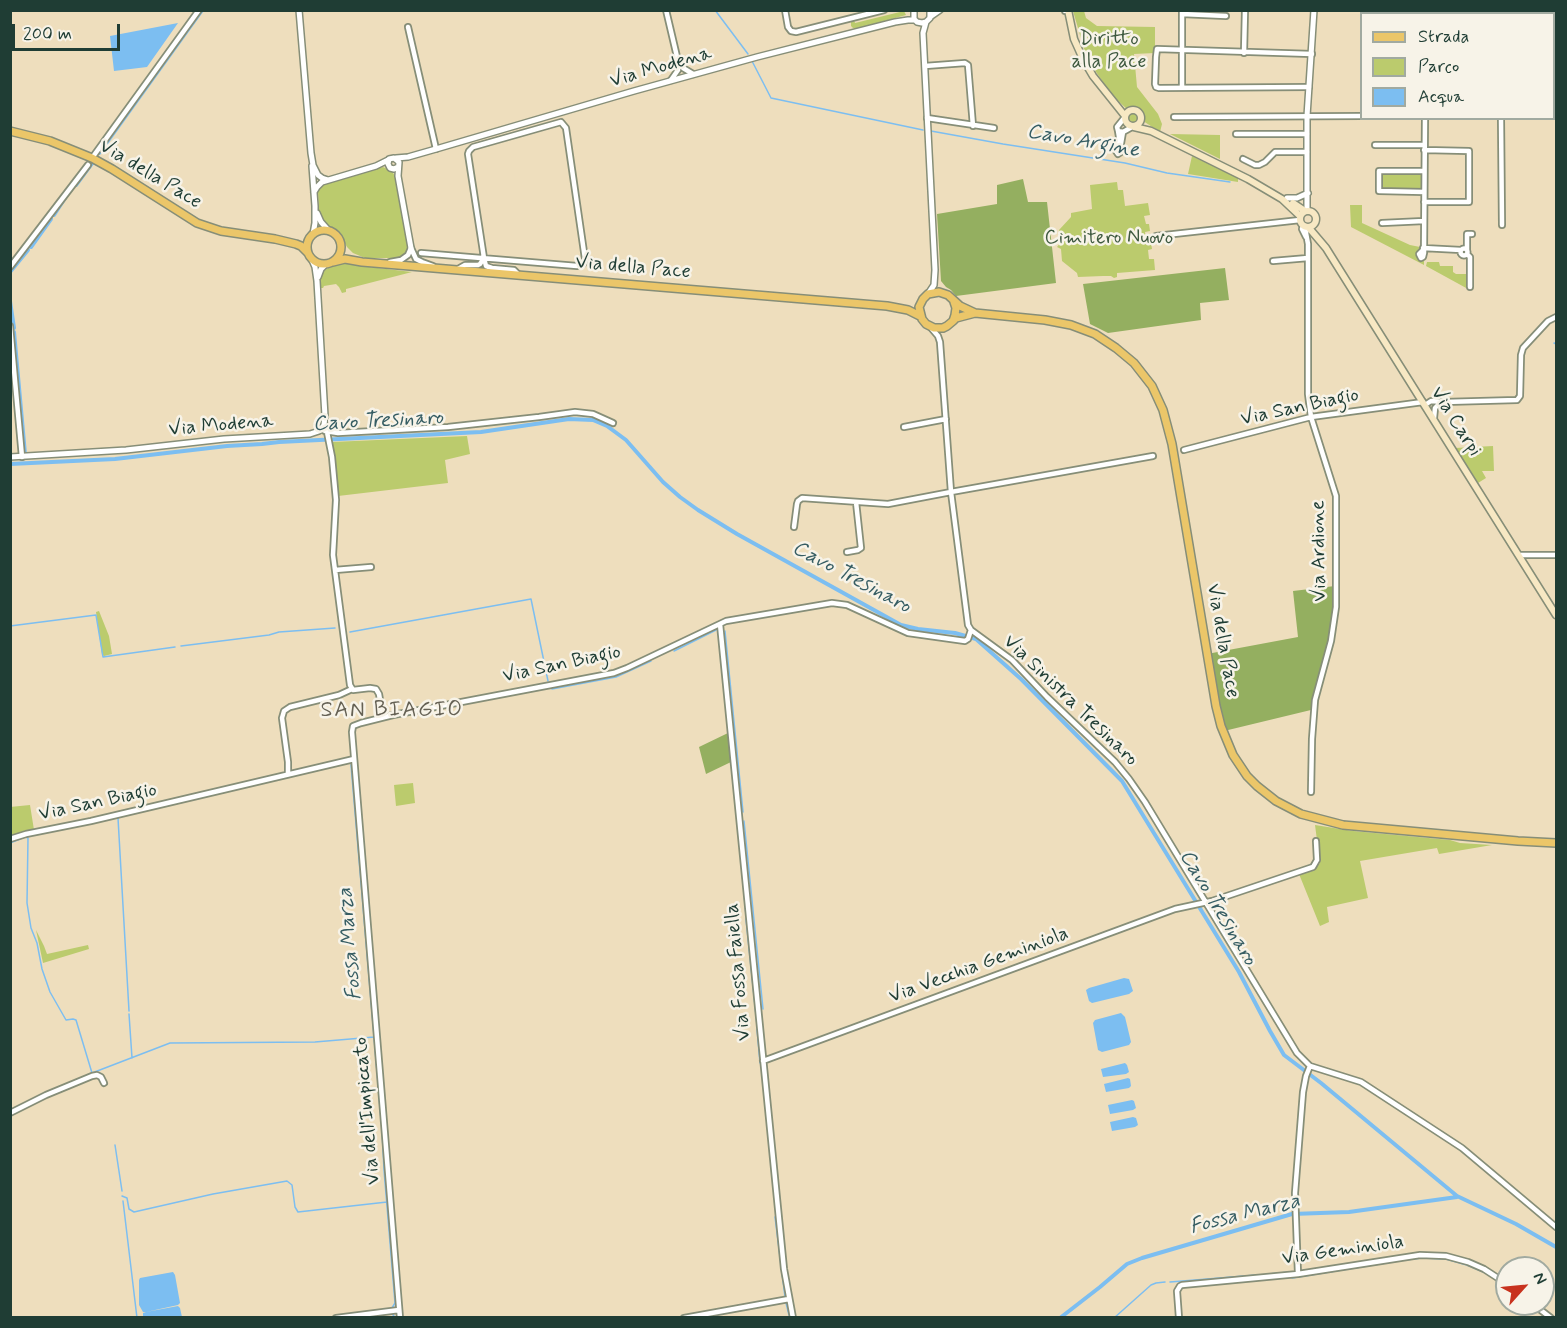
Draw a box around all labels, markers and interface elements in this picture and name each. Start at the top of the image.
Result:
scale bar [15,12,123,50]
legend [1360,12,1555,120]
text: 200 m [23,22,72,46]
text: Strada [1418,25,1469,49]
park label: Diritto alla Pace [1071,28,1147,75]
street label: Via Modena [607,42,715,94]
text: Parco [1418,55,1459,79]
text: Acqua [1418,85,1464,109]
water label: Cavo Argine [1025,120,1141,164]
street label: Via della Pace [94,135,206,215]
park label: Cimitero Nuovo [1045,227,1173,251]
street label: Via della Pace [574,251,692,285]
street label: Via Carpi [1424,383,1486,461]
street label: Via San Biagio [1239,384,1361,432]
water label: Cavo Tresinaro [312,406,444,438]
street label: Via Modena [168,409,274,443]
street label: Via Ardione [1307,500,1333,602]
water label: Cavo Tresinaro [788,536,914,620]
street label: Via della Pace [1200,582,1244,700]
street label: Via Sinistra Tresinaro [997,630,1143,772]
street label: Via San Biagio [501,641,623,689]
district label: SAN BIAGIO [323,698,461,724]
street label: Via San Biagio [37,779,159,827]
water label: Cavo Tresinaro [1173,846,1261,970]
water label: Fossa Marza [334,887,368,1001]
street label: Via Fossa Faiella [721,902,757,1042]
street label: Via Vecchia Geminiola [886,922,1072,1010]
street label: Via dell'Impiccato [350,1036,386,1186]
water label: Fossa Marza [1187,1189,1303,1241]
street label: Via Geminiola [1280,1231,1406,1271]
north arrow [1495,1256,1555,1316]
text: N [1528,1269,1551,1288]

